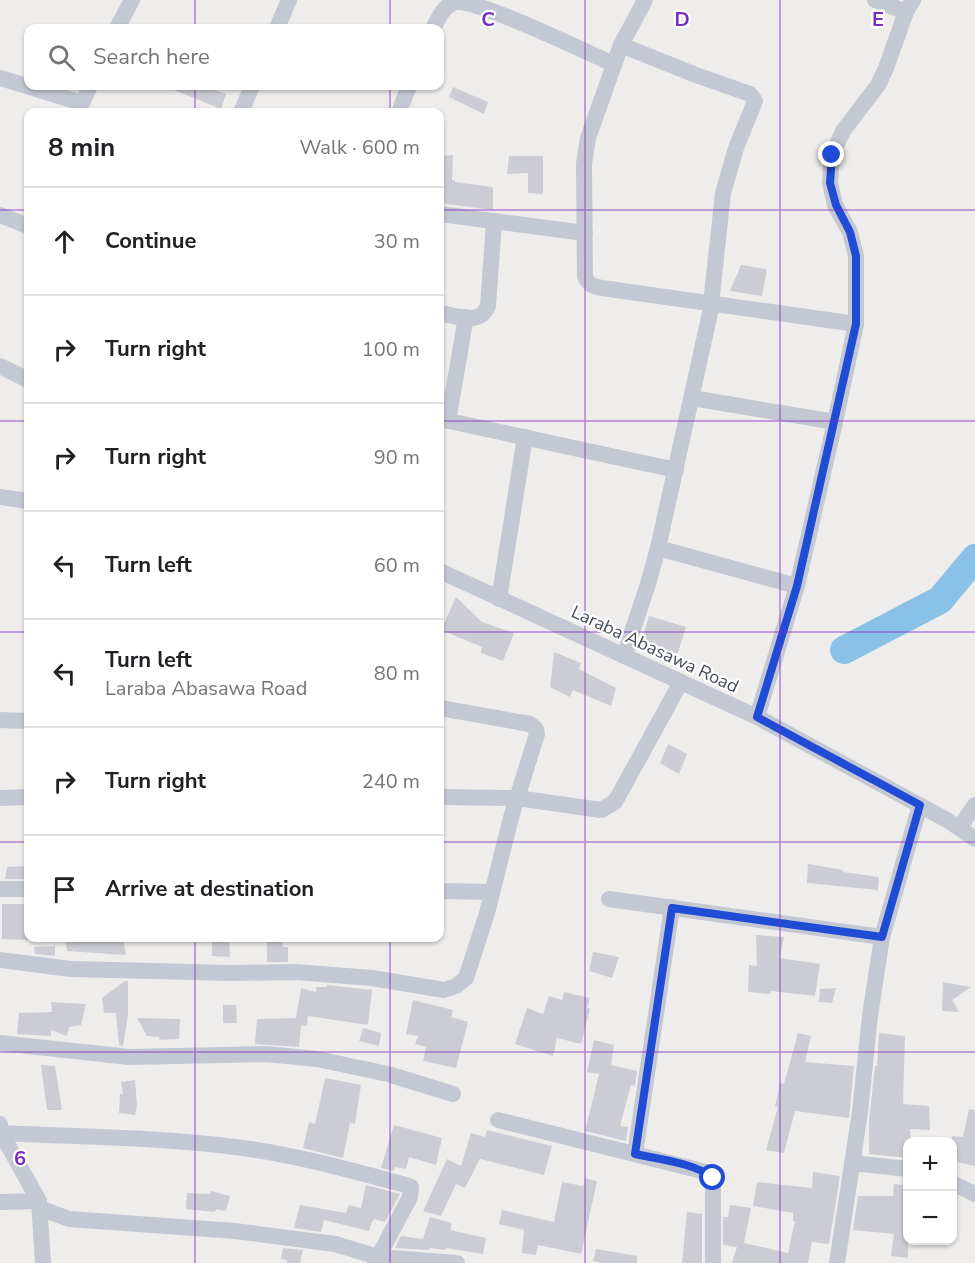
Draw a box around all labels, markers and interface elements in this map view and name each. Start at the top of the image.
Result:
text: C [481,6,495,33]
text: D [674,6,690,33]
text: E [872,6,884,33]
search box [24,24,444,90]
icon: search [45,41,78,74]
text: Search here [93,42,210,72]
text: 8 min [48,130,115,165]
text: Walk · 600 m [300,134,420,161]
route end [818,141,844,167]
icon: ahead [48,225,81,258]
text: Continue [105,226,196,256]
text: 30 m [374,228,420,255]
icon: right [48,333,81,366]
text: Turn right [105,334,206,364]
text: 100 m [362,336,420,363]
icon: right [48,441,81,474]
text: Turn right [105,442,206,472]
text: 90 m [374,444,420,471]
icon: left [48,549,81,582]
text: Turn left [105,550,192,580]
text: 60 m [374,552,420,579]
street label: Laraba Abasawa Road [567,600,743,698]
text: Turn left [105,645,192,675]
icon: left [48,657,81,690]
text: 80 m [374,660,420,687]
text: Laraba Abasawa Road [105,675,307,702]
icon: right [48,765,81,798]
text: Turn right [105,766,206,796]
text: 240 m [362,768,420,795]
icon: arrive [48,873,81,906]
text: Arrive at destination [105,874,314,904]
map controls [903,1137,957,1245]
button: + [903,1137,957,1191]
text: 6 [14,1145,26,1172]
route start [699,1164,725,1190]
button: − [903,1191,957,1245]

